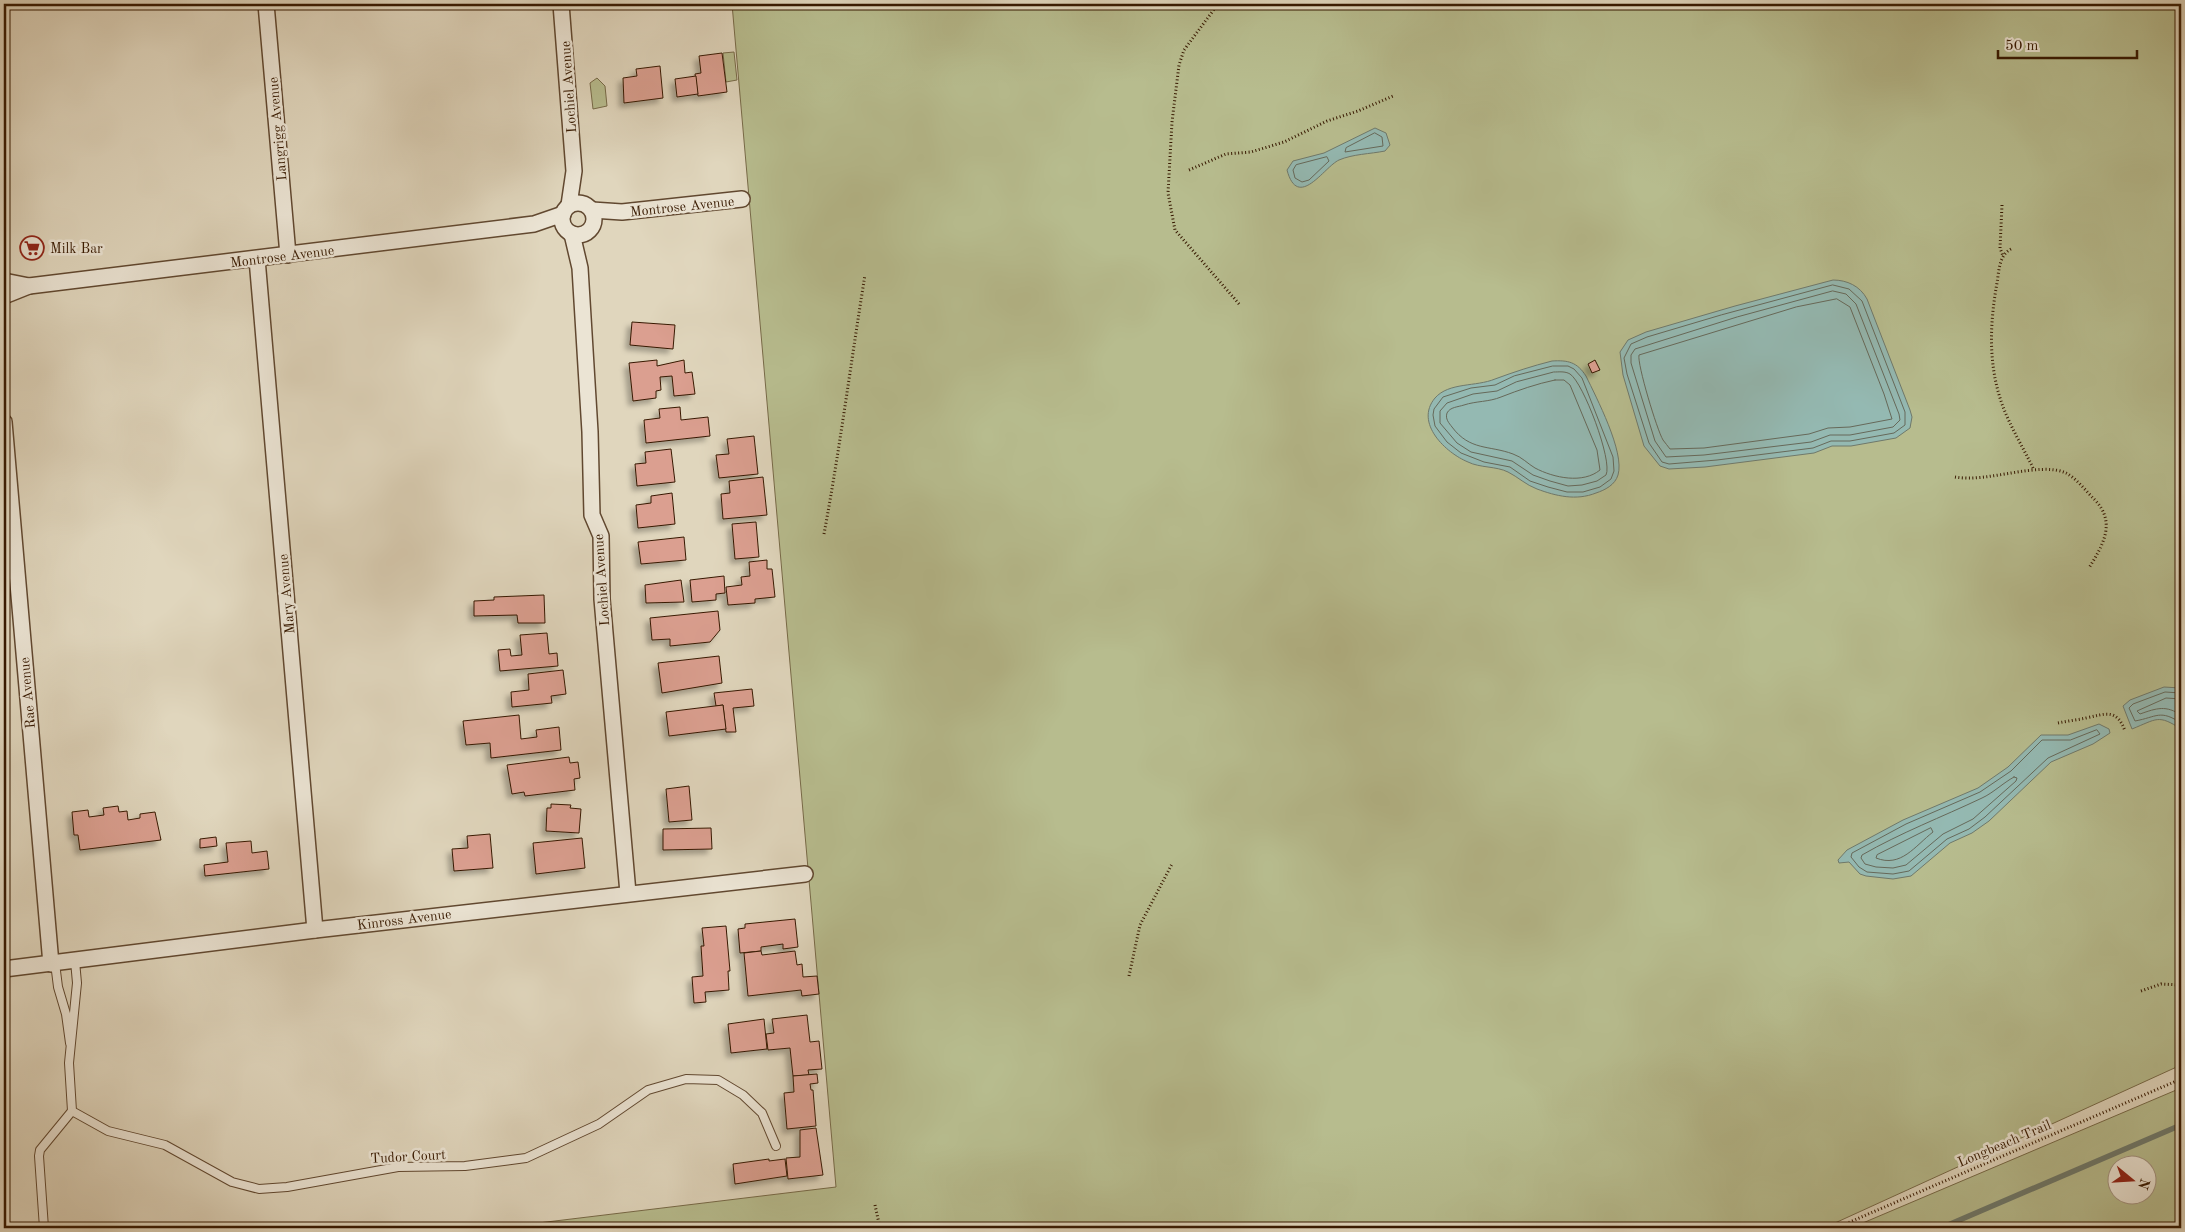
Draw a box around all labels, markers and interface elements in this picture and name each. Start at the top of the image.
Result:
scale bar [1998,28,2136,60]
text: 50 m [2005,39,2039,54]
street label: Lochiel Avenue [559,40,579,134]
street label: Langrigg Avenue [266,76,290,182]
street label: Montrose Avenue [629,195,735,219]
supermarket icon: Milk Bar [19,235,45,261]
place label: Milk Bar [50,242,103,256]
street label: Montrose Avenue [229,244,335,270]
street label: Lochiel Avenue [592,533,612,627]
street label: Mary Avenue [277,553,297,634]
street label: Rae Avenue [18,657,38,729]
street label: Kinross Avenue [356,907,452,933]
street label: Longbeach Trail [1956,1118,2053,1170]
street label: Tudor Court [370,1148,446,1166]
north arrow [2108,1154,2158,1204]
text: N [2135,1176,2152,1191]

